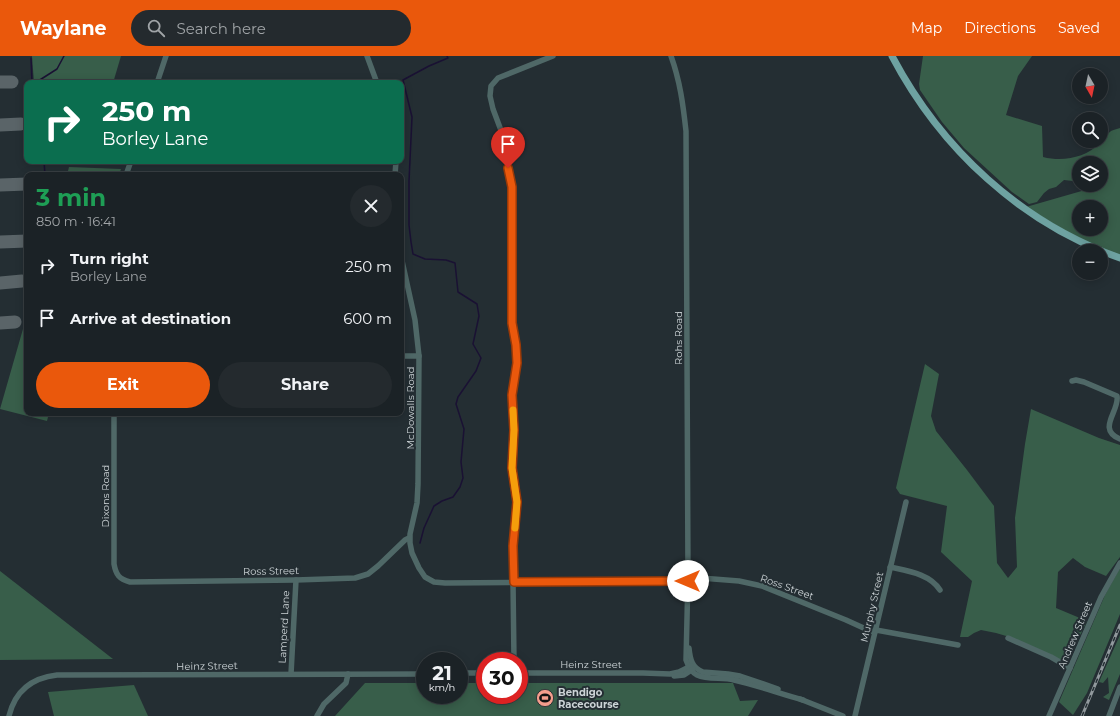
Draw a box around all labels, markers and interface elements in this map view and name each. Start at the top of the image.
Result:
search box [131,10,411,46]
text: Waylane [20,17,107,40]
icon: search [145,17,167,39]
text: Search here [177,19,266,38]
text: Map [911,19,942,37]
text: Directions [964,19,1036,37]
text: Saved [1058,19,1100,37]
north arrow [1072,68,1108,104]
map controls [1072,68,1108,280]
text: 250 m [102,94,192,128]
icon: right [36,96,88,148]
button: search [1072,112,1108,148]
pin [491,127,525,168]
text: Borley Lane [102,128,208,150]
icon: arrive [497,133,519,155]
button: layers [1072,156,1108,192]
text: 3 min [36,183,106,212]
button: close [350,185,392,227]
button: + [1072,200,1108,236]
text: 850 m · 16:41 [36,213,116,229]
button: − [1072,244,1108,280]
text: Turn right [70,249,149,268]
icon: right [36,255,58,277]
text: 250 m [345,257,392,276]
text: Borley Lane [70,268,147,284]
icon: arrive [36,307,58,329]
text: Arrive at destination [70,309,231,328]
text: 600 m [343,309,392,328]
street label: Rohs Road [672,311,685,365]
button: Exit [36,362,210,408]
button: Share [218,362,392,408]
street label: McDowalls Road [404,366,417,450]
street label: Dixons Road [99,465,112,527]
position arrow [667,560,709,602]
street label: Ross Street [243,564,299,578]
street label: Ross Street [758,571,816,603]
street label: Murphy Street [858,571,886,643]
street label: Lamperd Lane [276,590,292,664]
street label: Andrew Street [1055,599,1095,671]
speed limit sign: 30 [476,652,528,704]
street label: Heinz Street [560,658,622,671]
street label: Heinz Street [176,659,238,673]
text: 21 [432,661,452,685]
text: km/h [429,681,455,694]
place label: Bendigo Racecourse [558,686,619,711]
sports icon: Bendigo Racecourse [535,688,555,708]

